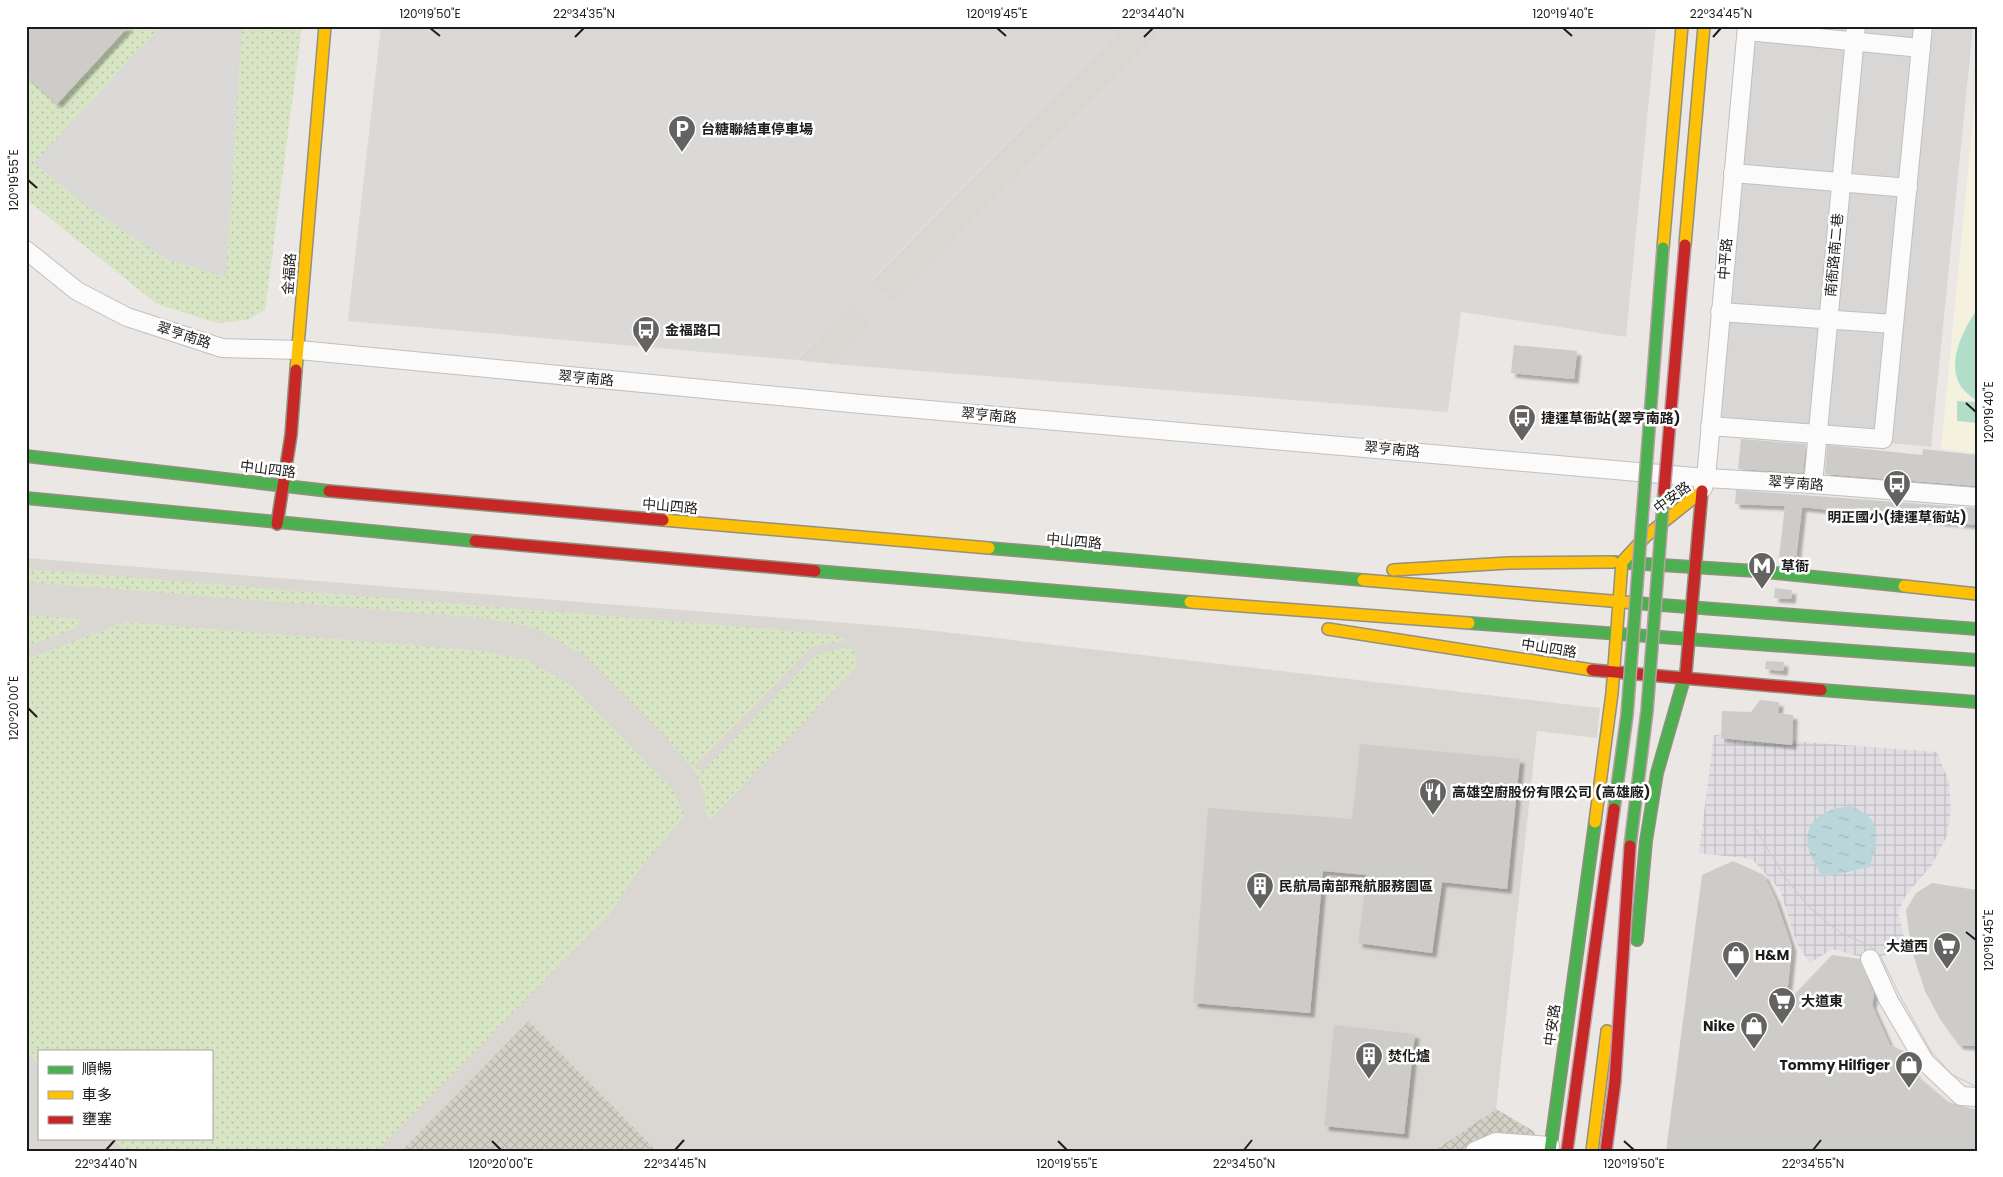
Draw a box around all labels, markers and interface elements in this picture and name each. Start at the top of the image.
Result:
text: 120°19'50"E [399,5,461,22]
text: 22°34'35"N [553,5,615,22]
text: 120°19'45"E [966,5,1028,22]
text: 22°34'40"N [1122,5,1184,22]
text: 120°19'40"E [1532,5,1594,22]
text: 22°34'45"N [1690,5,1752,22]
parking icon: 台糖聯結車停車場 [667,114,697,153]
place label: 台糖聯結車停車場 [701,119,813,139]
text: 120°19'55"E [5,149,22,211]
street label: 南衙路南二巷 [1820,212,1848,298]
street label: 中平路 [1713,237,1737,281]
street label: 金福路 [278,252,300,296]
bus stop icon: 金福路口 [631,315,661,354]
street label: 翠亨南路 [154,317,214,353]
place label: 金福路口 [665,320,721,340]
street label: 翠亨南路 [557,366,615,390]
text: 120°19'40"E [1980,381,1997,443]
street label: 翠亨南路 [960,403,1018,427]
bus stop icon: 捷運草衙站(翠亨南路) [1507,403,1537,442]
place label: 捷運草衙站(翠亨南路) [1541,408,1680,428]
street label: 翠亨南路 [1363,437,1421,461]
street label: 中山四路 [239,456,297,482]
bus stop icon: 明正國小(捷運草衙站) [1882,469,1912,508]
street label: 翠亨南路 [1767,471,1825,495]
street label: 中安路 [1649,477,1695,517]
street label: 中山四路 [641,494,699,518]
place label: 明正國小(捷運草衙站) [1827,507,1967,527]
street label: 中山四路 [1045,529,1103,553]
metro station icon: 草衙 [1747,551,1777,590]
place label: 草衙 [1781,556,1809,576]
street label: 中山四路 [1520,634,1578,662]
text: 120°20'00"E [5,676,22,740]
restaurant icon: 高雄空廚股份有限公司 (高雄廠) [1418,777,1448,816]
place label: 高雄空廚股份有限公司 (高雄廠) [1452,782,1650,802]
building icon: 民航局南部飛航服務園區 [1245,871,1275,910]
place label: 民航局南部飛航服務園區 [1279,876,1433,896]
text: 120°19'45"E [1980,909,1997,971]
supermarket icon: 大道西 [1932,931,1962,970]
place label: 大道西 [1886,936,1928,956]
shop icon: H&M [1721,940,1751,979]
place label: H&M [1755,945,1789,965]
supermarket icon: 大道東 [1767,986,1797,1025]
place label: 大道東 [1801,991,1843,1011]
street label: 中安路 [1539,1003,1565,1047]
shop icon: Nike [1739,1011,1769,1050]
place label: Nike [1703,1016,1735,1036]
building icon: 焚化爐 [1354,1041,1384,1080]
place label: 焚化爐 [1388,1046,1430,1066]
legend [38,1050,212,1140]
shop icon: Tommy Hilfiger [1894,1050,1924,1089]
place label: Tommy Hilfiger [1780,1055,1890,1075]
text: 順暢 [82,1058,112,1079]
text: 車多 [82,1084,112,1105]
text: 壅塞 [82,1108,112,1129]
text: 22°34'40"N [75,1155,137,1172]
text: 120°20'00"E [469,1155,533,1172]
text: 22°34'45"N [644,1155,706,1172]
text: 120°19'55"E [1036,1155,1098,1172]
text: 22°34'50"N [1213,1155,1275,1172]
text: 120°19'50"E [1603,1155,1665,1172]
text: 22°34'55"N [1782,1155,1844,1172]

